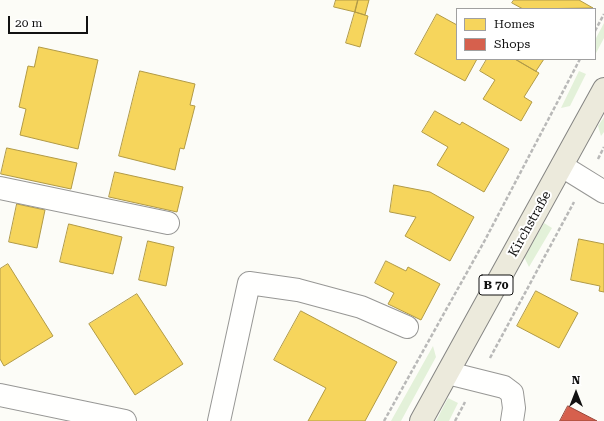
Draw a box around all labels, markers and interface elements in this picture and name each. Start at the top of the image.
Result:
scale bar [10,8,90,34]
legend [456,8,596,60]
text: 20 m [15,16,42,30]
text: Homes [494,17,534,31]
text: Shops [494,37,530,51]
street label: Kirchstraße [505,188,555,260]
road number: B 70 [479,275,513,295]
north arrow [556,373,596,413]
text: N [572,374,580,387]

